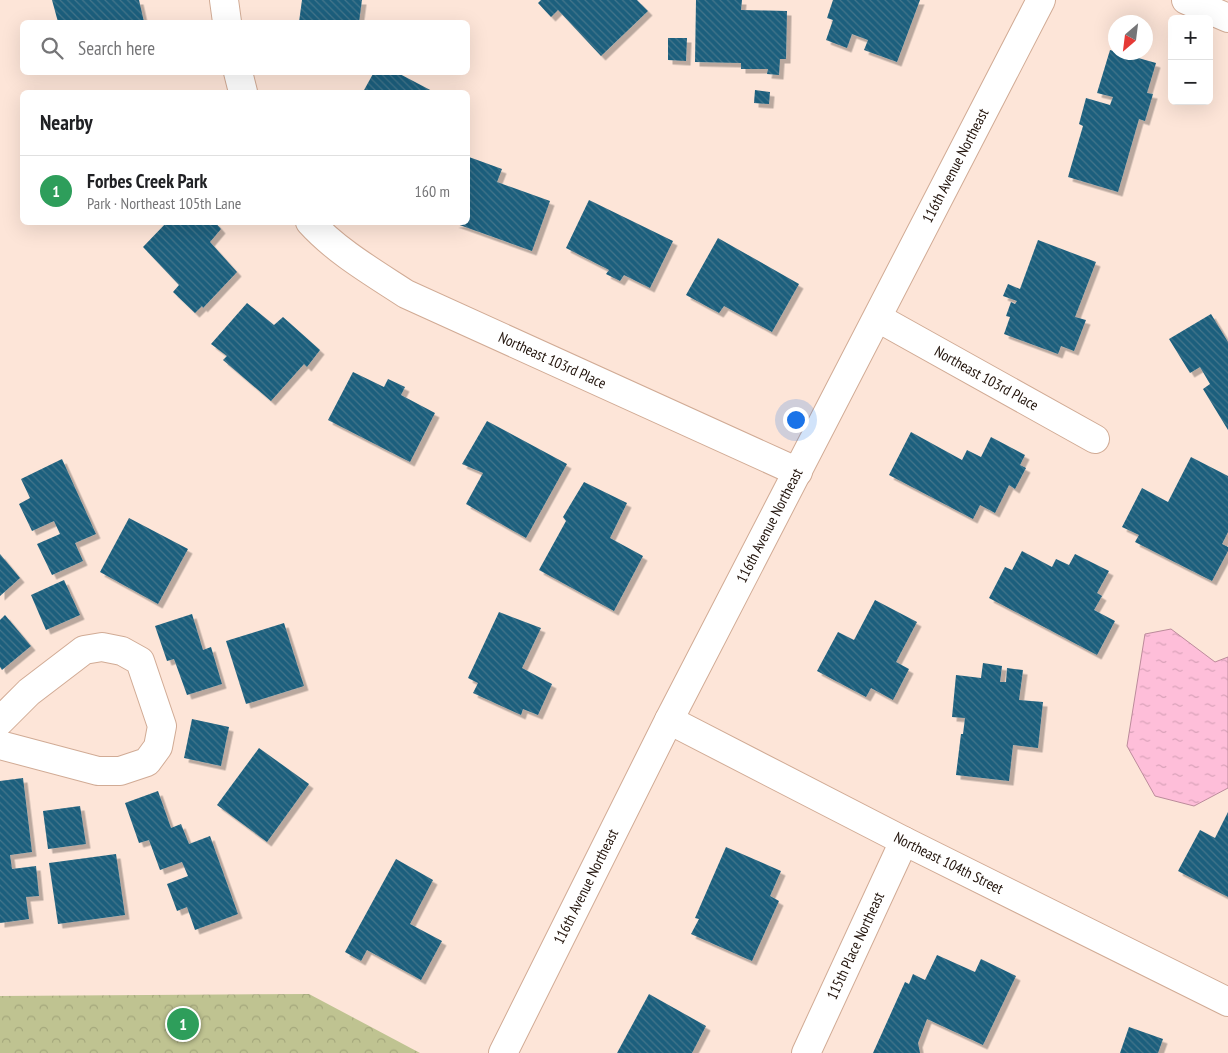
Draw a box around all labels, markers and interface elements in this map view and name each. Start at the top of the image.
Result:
north arrow [1108,15,1153,60]
map controls [1168,15,1213,105]
button: + [1168,15,1213,60]
search box [20,20,470,75]
icon: search [38,34,66,62]
text: Search here [78,36,155,60]
button: − [1168,60,1213,105]
street label: 116th Avenue Northeast [918,105,992,226]
text: Nearby [40,109,93,136]
text: Forbes Creek Park [87,169,207,193]
text: 1 [52,181,60,201]
text: 160 m [415,181,450,201]
text: Park · Northeast 105th Lane [87,193,241,213]
street label: Northeast 103rd Place [496,327,609,393]
street label: Northeast 103rd Place [931,341,1042,415]
your location [783,407,809,433]
street label: 116th Avenue Northeast [732,465,806,586]
street label: 116th Avenue Northeast [549,826,622,947]
street label: Northeast 104th Street [891,827,1007,898]
street label: 115th Place Northeast [822,889,888,1002]
pin: 1 [167,1005,199,1043]

